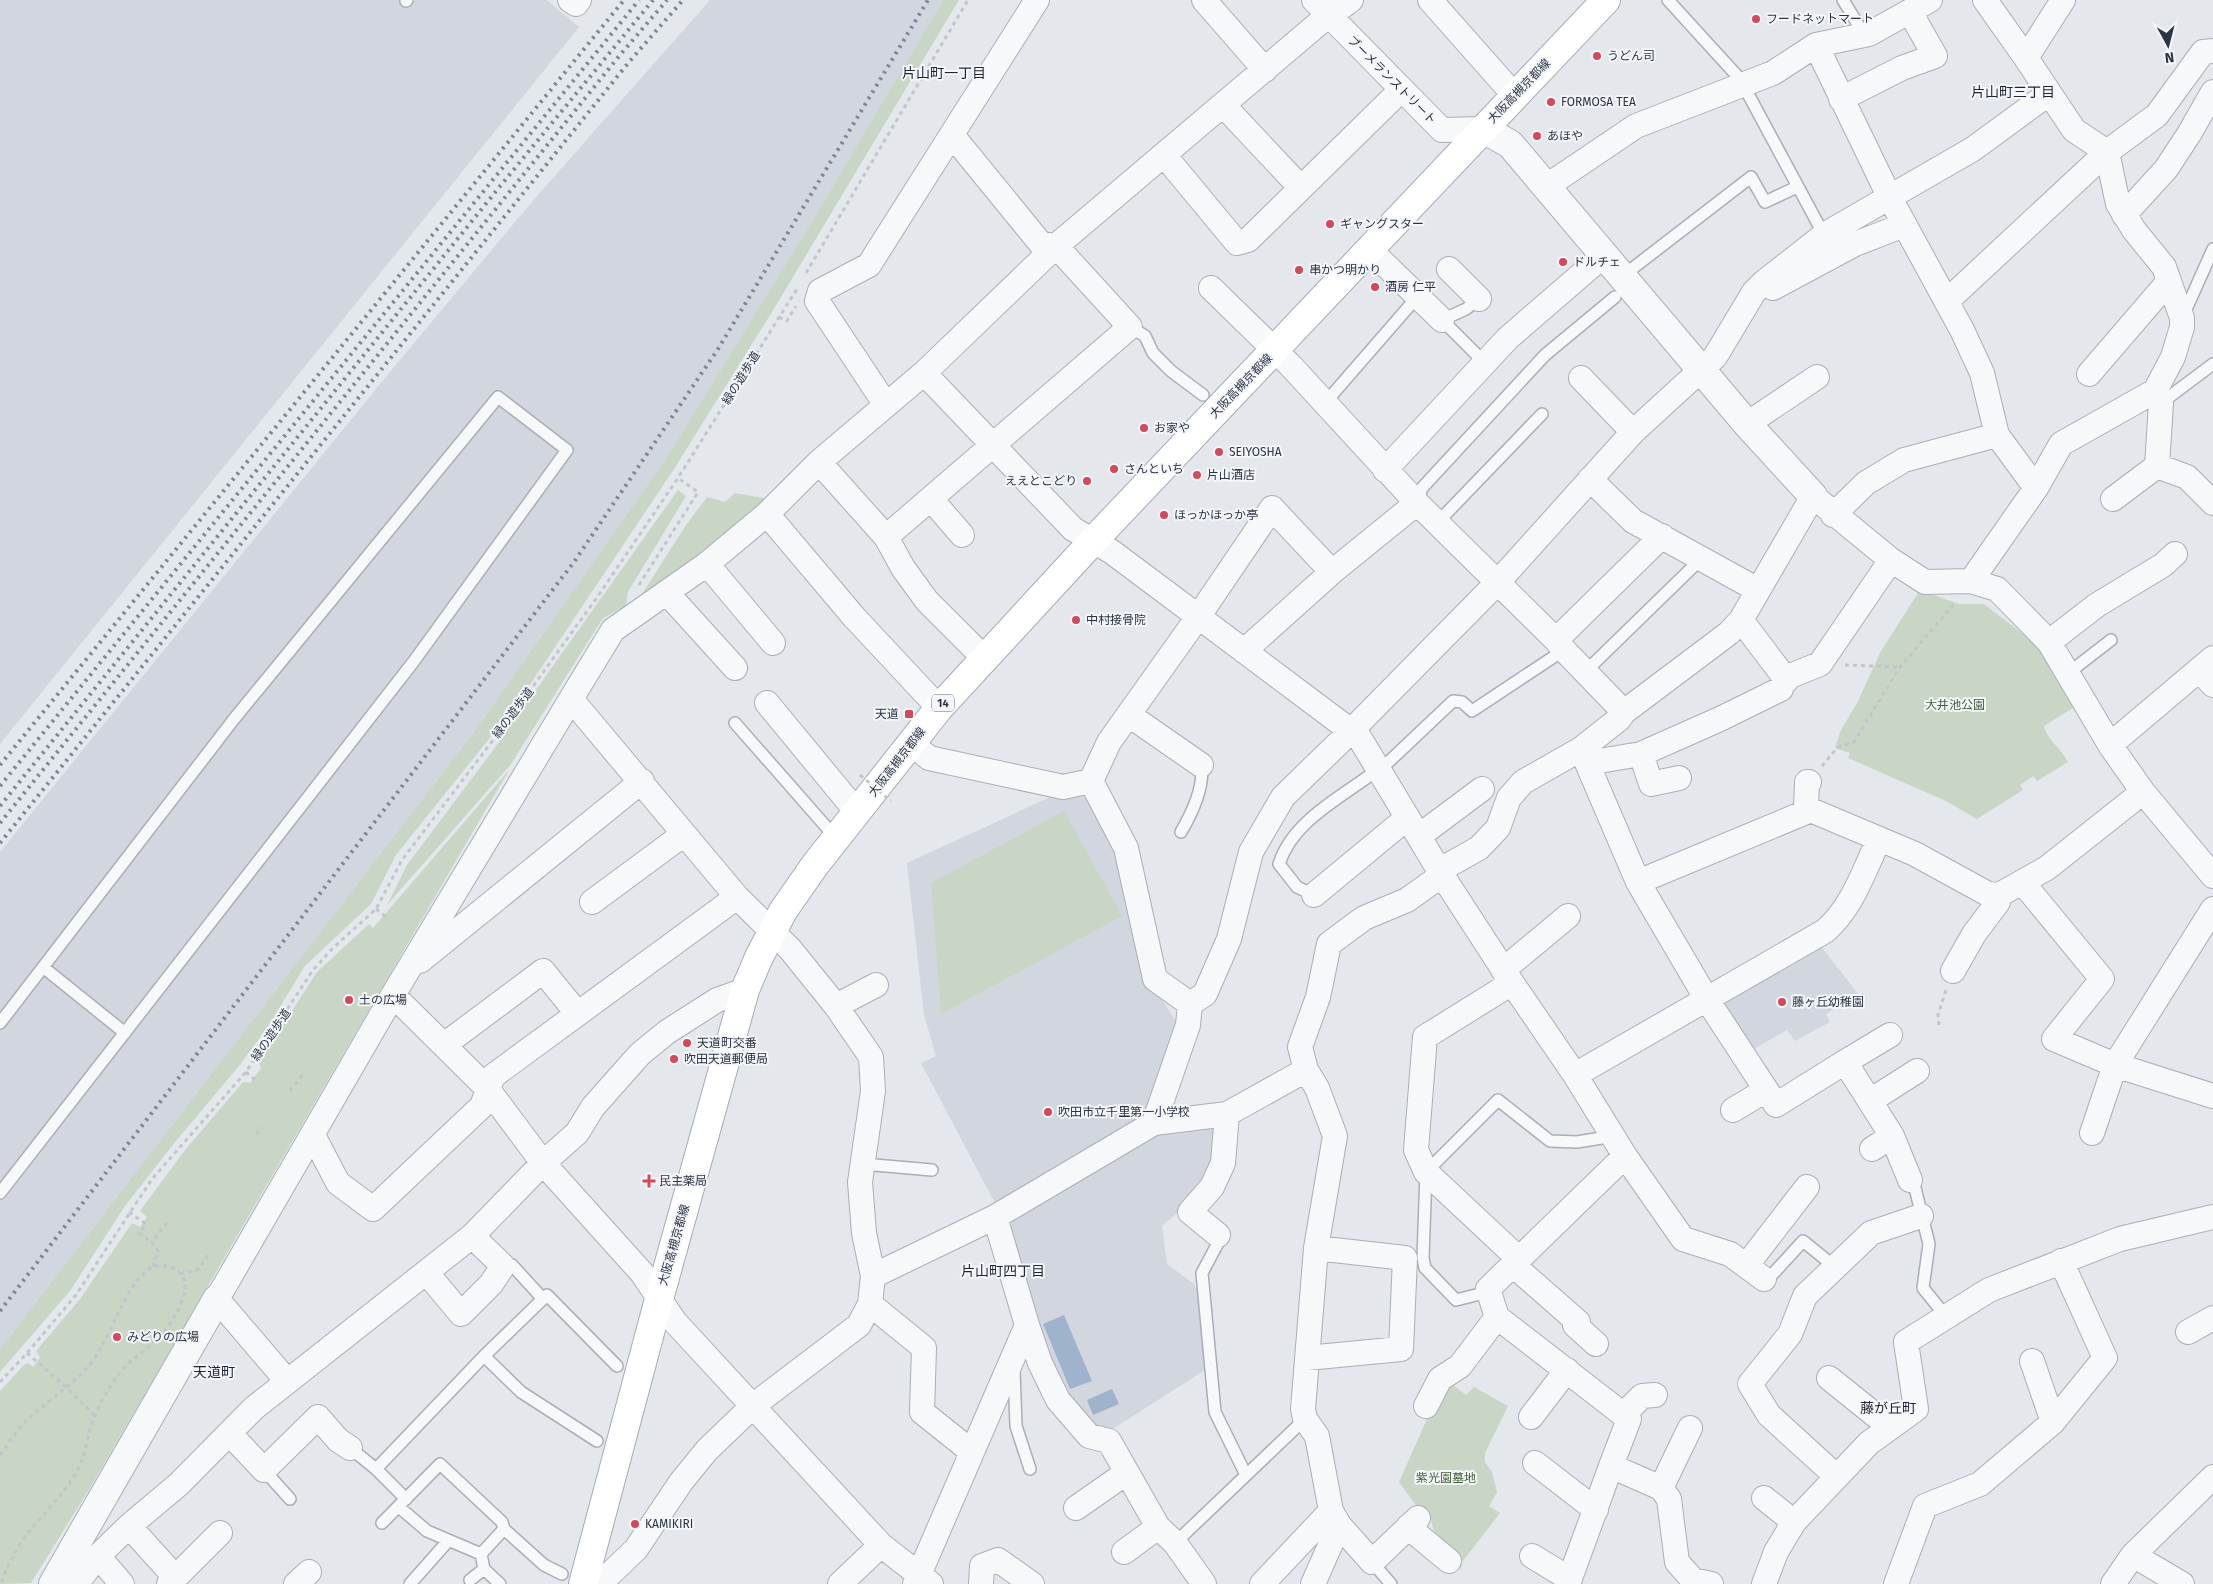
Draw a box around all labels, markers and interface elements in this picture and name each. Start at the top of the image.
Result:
place label: フードネットマート [1766,12,1874,26]
marker: フードネットマート [1750,13,1762,25]
north arrow [2143,20,2193,70]
street label: ブーメランストリート [1345,33,1439,127]
text: N [2164,48,2175,66]
place label: うどん司 [1607,49,1655,63]
marker: うどん司 [1591,50,1603,62]
street label: 大阪高槻京都線 [1485,56,1553,126]
district label: 片山町一丁目 [902,65,986,82]
district label: 片山町三丁目 [1971,84,2055,101]
place label: FORMOSA TEA [1561,95,1636,109]
marker: FORMOSA TEA [1545,96,1557,108]
place label: あほや [1547,129,1583,143]
marker: あほや [1531,130,1543,142]
place label: ギャングスター [1340,217,1424,231]
marker: ギャングスター [1324,218,1336,230]
place label: ドルチェ [1573,255,1621,269]
marker: ドルチェ [1557,256,1569,268]
place label: 串かつ明かり [1309,263,1381,277]
marker: 串かつ明かり [1293,264,1305,276]
place label: 酒房 仁平 [1385,280,1436,294]
marker: 酒房 仁平 [1369,281,1381,293]
street label: 緑の遊歩道 [719,349,763,407]
street label: 大阪高槻京都線 [1207,351,1275,421]
place label: お家や [1154,421,1190,435]
marker: お家や [1138,422,1150,434]
place label: SEIYOSHA [1229,445,1282,459]
marker: SEIYOSHA [1213,446,1225,458]
place label: さんといち [1124,462,1184,476]
marker: さんといち [1108,463,1120,475]
place label: 片山酒店 [1207,468,1255,482]
marker: 片山酒店 [1191,469,1203,481]
place label: ええとこどり [1005,474,1077,488]
marker: ええとこどり [1081,475,1093,487]
place label: ほっかほっか亭 [1174,508,1258,522]
marker: ほっかほっか亭 [1158,509,1170,521]
place label: 中村接骨院 [1086,613,1146,627]
marker: 中村接骨院 [1070,614,1082,626]
street label: 緑の遊歩道 [489,685,537,741]
road number: 14 [932,694,954,711]
park label: 大井池公園 [1925,698,1985,712]
place label: 天道 [875,707,899,721]
marker: 天道 [903,708,915,720]
street label: 大阪高槻京都線 [866,725,928,799]
place label: 土の広場 [359,993,407,1007]
marker: 土の広場 [343,994,355,1006]
place label: 藤ヶ丘幼稚園 [1792,995,1864,1009]
marker: 藤ヶ丘幼稚園 [1776,996,1788,1008]
street label: 緑の遊歩道 [248,1006,294,1064]
place label: 天道町交番 [697,1036,757,1050]
marker: 天道町交番 [681,1037,693,1049]
place label: 吹田天道郵便局 [684,1052,768,1066]
marker: 吹田天道郵便局 [668,1053,680,1065]
place label: 吹田市立千里第一小学校 [1058,1105,1190,1119]
marker: 吹田市立千里第一小学校 [1042,1106,1054,1118]
place label: 民主薬局 [659,1174,707,1188]
marker: 民主薬局 [643,1175,655,1187]
street label: 大阪高槻京都線 [656,1203,692,1287]
district label: 片山町四丁目 [961,1263,1045,1280]
place label: みどりの広場 [127,1330,199,1344]
marker: みどりの広場 [111,1331,123,1343]
district label: 天道町 [193,1364,235,1381]
district label: 藤が丘町 [1860,1400,1916,1417]
park label: 紫光園墓地 [1416,1471,1476,1485]
place label: KAMIKIRI [645,1517,693,1531]
marker: KAMIKIRI [629,1518,641,1530]

